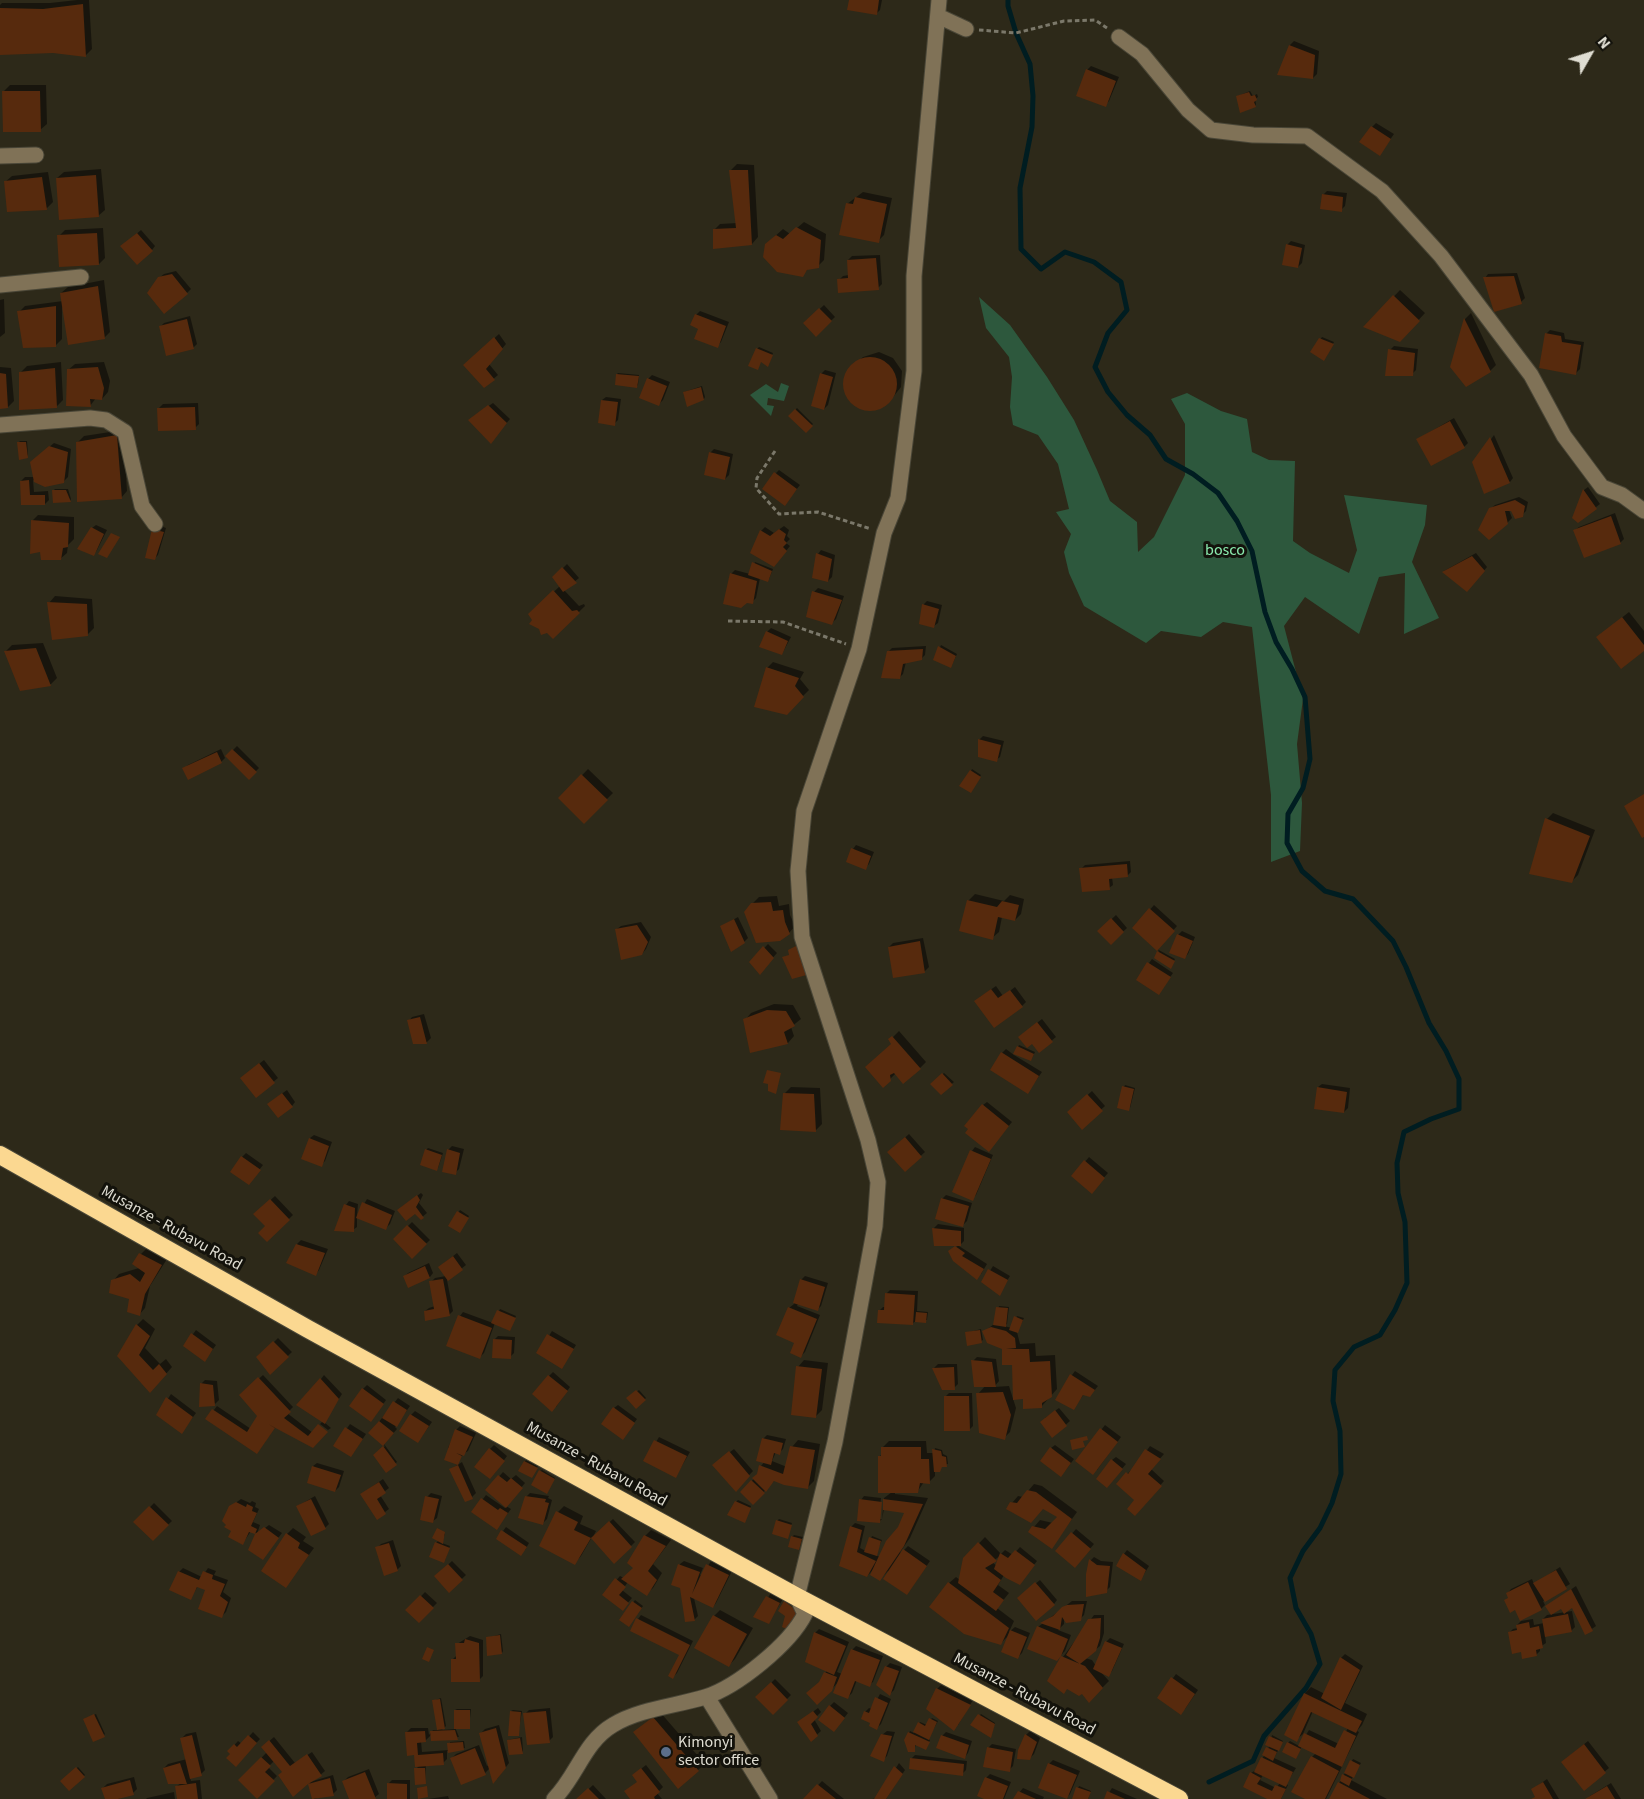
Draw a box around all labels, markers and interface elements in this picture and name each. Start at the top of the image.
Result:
north arrow [1560,24,1620,84]
text: N [1592,32,1616,54]
park label: bosco [1205,541,1245,561]
street label: Musanze - Rubavu Road [97,1182,245,1276]
street label: Musanze - Rubavu Road [522,1418,670,1512]
street label: Musanze - Rubavu Road [950,1649,1098,1741]
place label: Kimonyi sector office [678,1733,759,1771]
marker: Kimonyi sector office [659,1745,673,1759]

